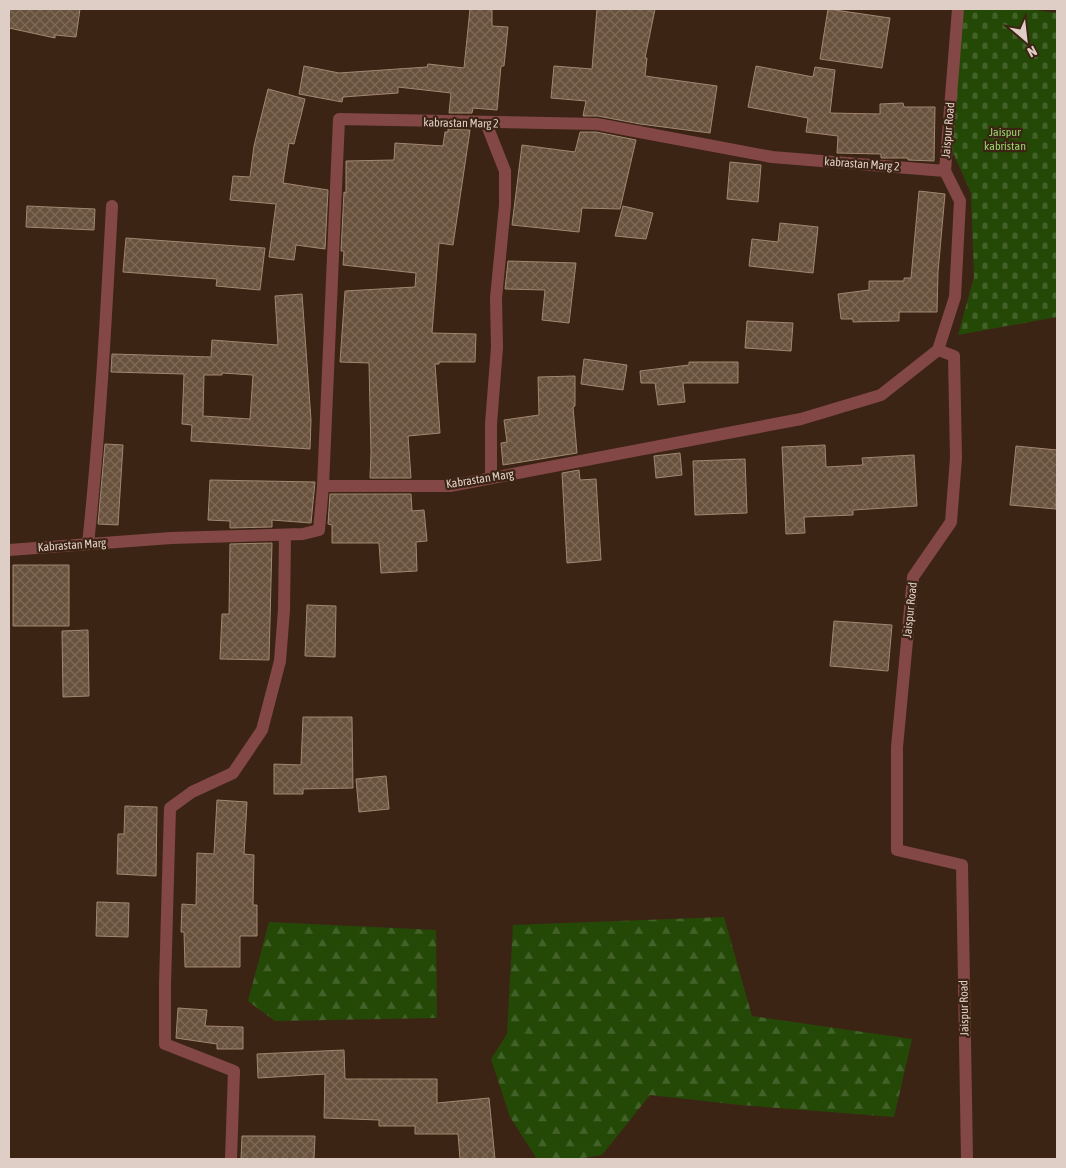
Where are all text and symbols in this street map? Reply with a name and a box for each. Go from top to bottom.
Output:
north arrow [1001,15,1051,65]
text: N [1025,42,1040,60]
street label: Jaispur Road [939,101,957,159]
street label: kabrastan Marg 2 [423,115,499,131]
park label: Jaispur kabristan [984,125,1026,153]
street label: kabrastan Marg 2 [824,154,900,174]
street label: Kabrastan Marg [445,467,516,491]
street label: Kabrastan Marg [37,536,107,554]
street label: Jaispur Road [900,581,920,639]
street label: Jaispur Road [957,980,971,1036]

